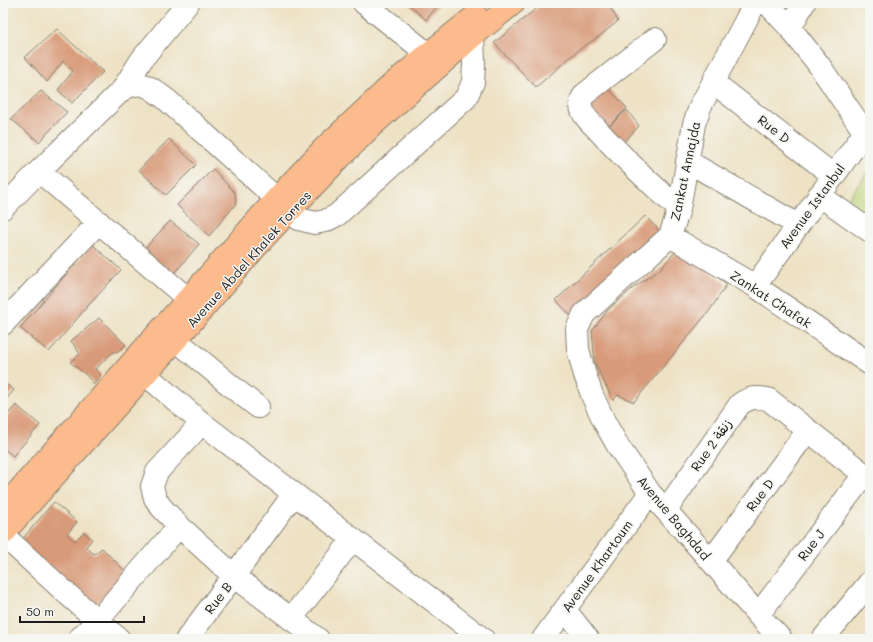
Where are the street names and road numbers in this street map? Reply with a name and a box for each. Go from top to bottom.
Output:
street label: Rue D [755,111,794,147]
street label: Zankat Annajda [666,120,703,222]
street label: Avenue Istanbul [775,160,848,251]
street label: Avenue Abdel Khalek Torres [183,187,315,331]
street label: Zankat Chafak [727,266,815,331]
street label: Rue 2 زنقة [686,415,736,475]
street label: Avenue Baghdad [634,472,715,563]
street label: Rue D [742,475,777,514]
street label: Avenue Khartoum [557,516,636,615]
street label: Rue J [793,526,828,564]
street label: Rue B [200,578,235,617]

